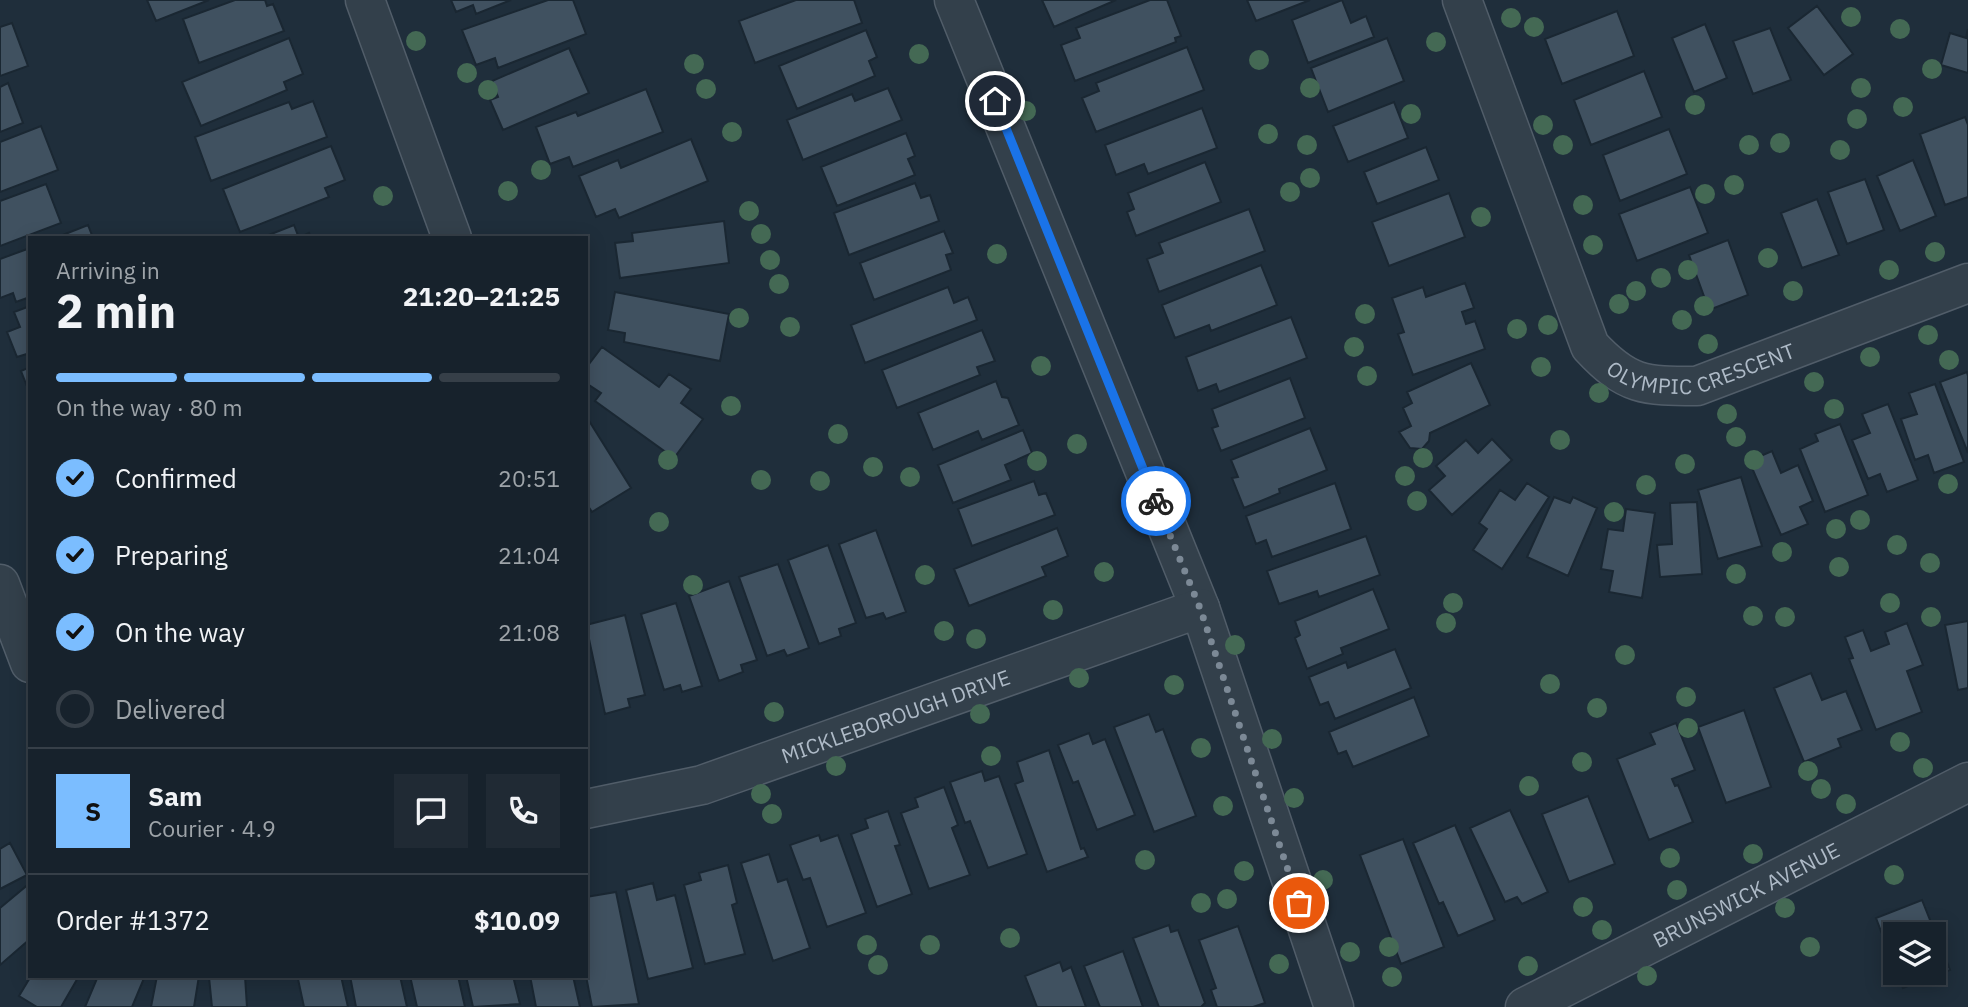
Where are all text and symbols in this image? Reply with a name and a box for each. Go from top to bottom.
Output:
pin [965,71,1025,131]
icon: home [976,82,1014,120]
text: Arriving in [56,255,160,285]
text: 21:20–21:25 [403,279,560,313]
text: 2 min [56,281,176,341]
street label: OLYMPIC CRESCENT [1601,336,1799,400]
text: On the way · 80 m [56,392,243,422]
icon: check [56,459,94,497]
text: Confirmed [115,461,237,495]
text: 20:51 [498,463,560,493]
courier [1121,466,1191,536]
icon: bike [1137,482,1175,520]
icon: check [56,536,94,574]
text: Preparing [115,538,228,572]
text: 21:04 [498,540,560,570]
icon: check [56,613,94,651]
text: On the way [115,615,245,649]
text: 21:08 [498,617,560,647]
street label: MICKLEBOROUGH DRIVE [777,663,1014,770]
text: Delivered [115,692,226,726]
button: chat [394,774,468,848]
button: phone [486,774,560,848]
text: Sam [148,779,202,813]
text: S [85,794,101,828]
text: Courier · 4.9 [148,813,276,843]
street label: BRUNSWICK AVENUE [1648,836,1844,954]
pin [1269,873,1329,933]
icon: bag [1280,884,1318,922]
text: Order #1372 [56,903,210,937]
text: $10.09 [474,903,560,937]
map controls [1883,922,1946,985]
button: layers [1883,922,1946,985]

